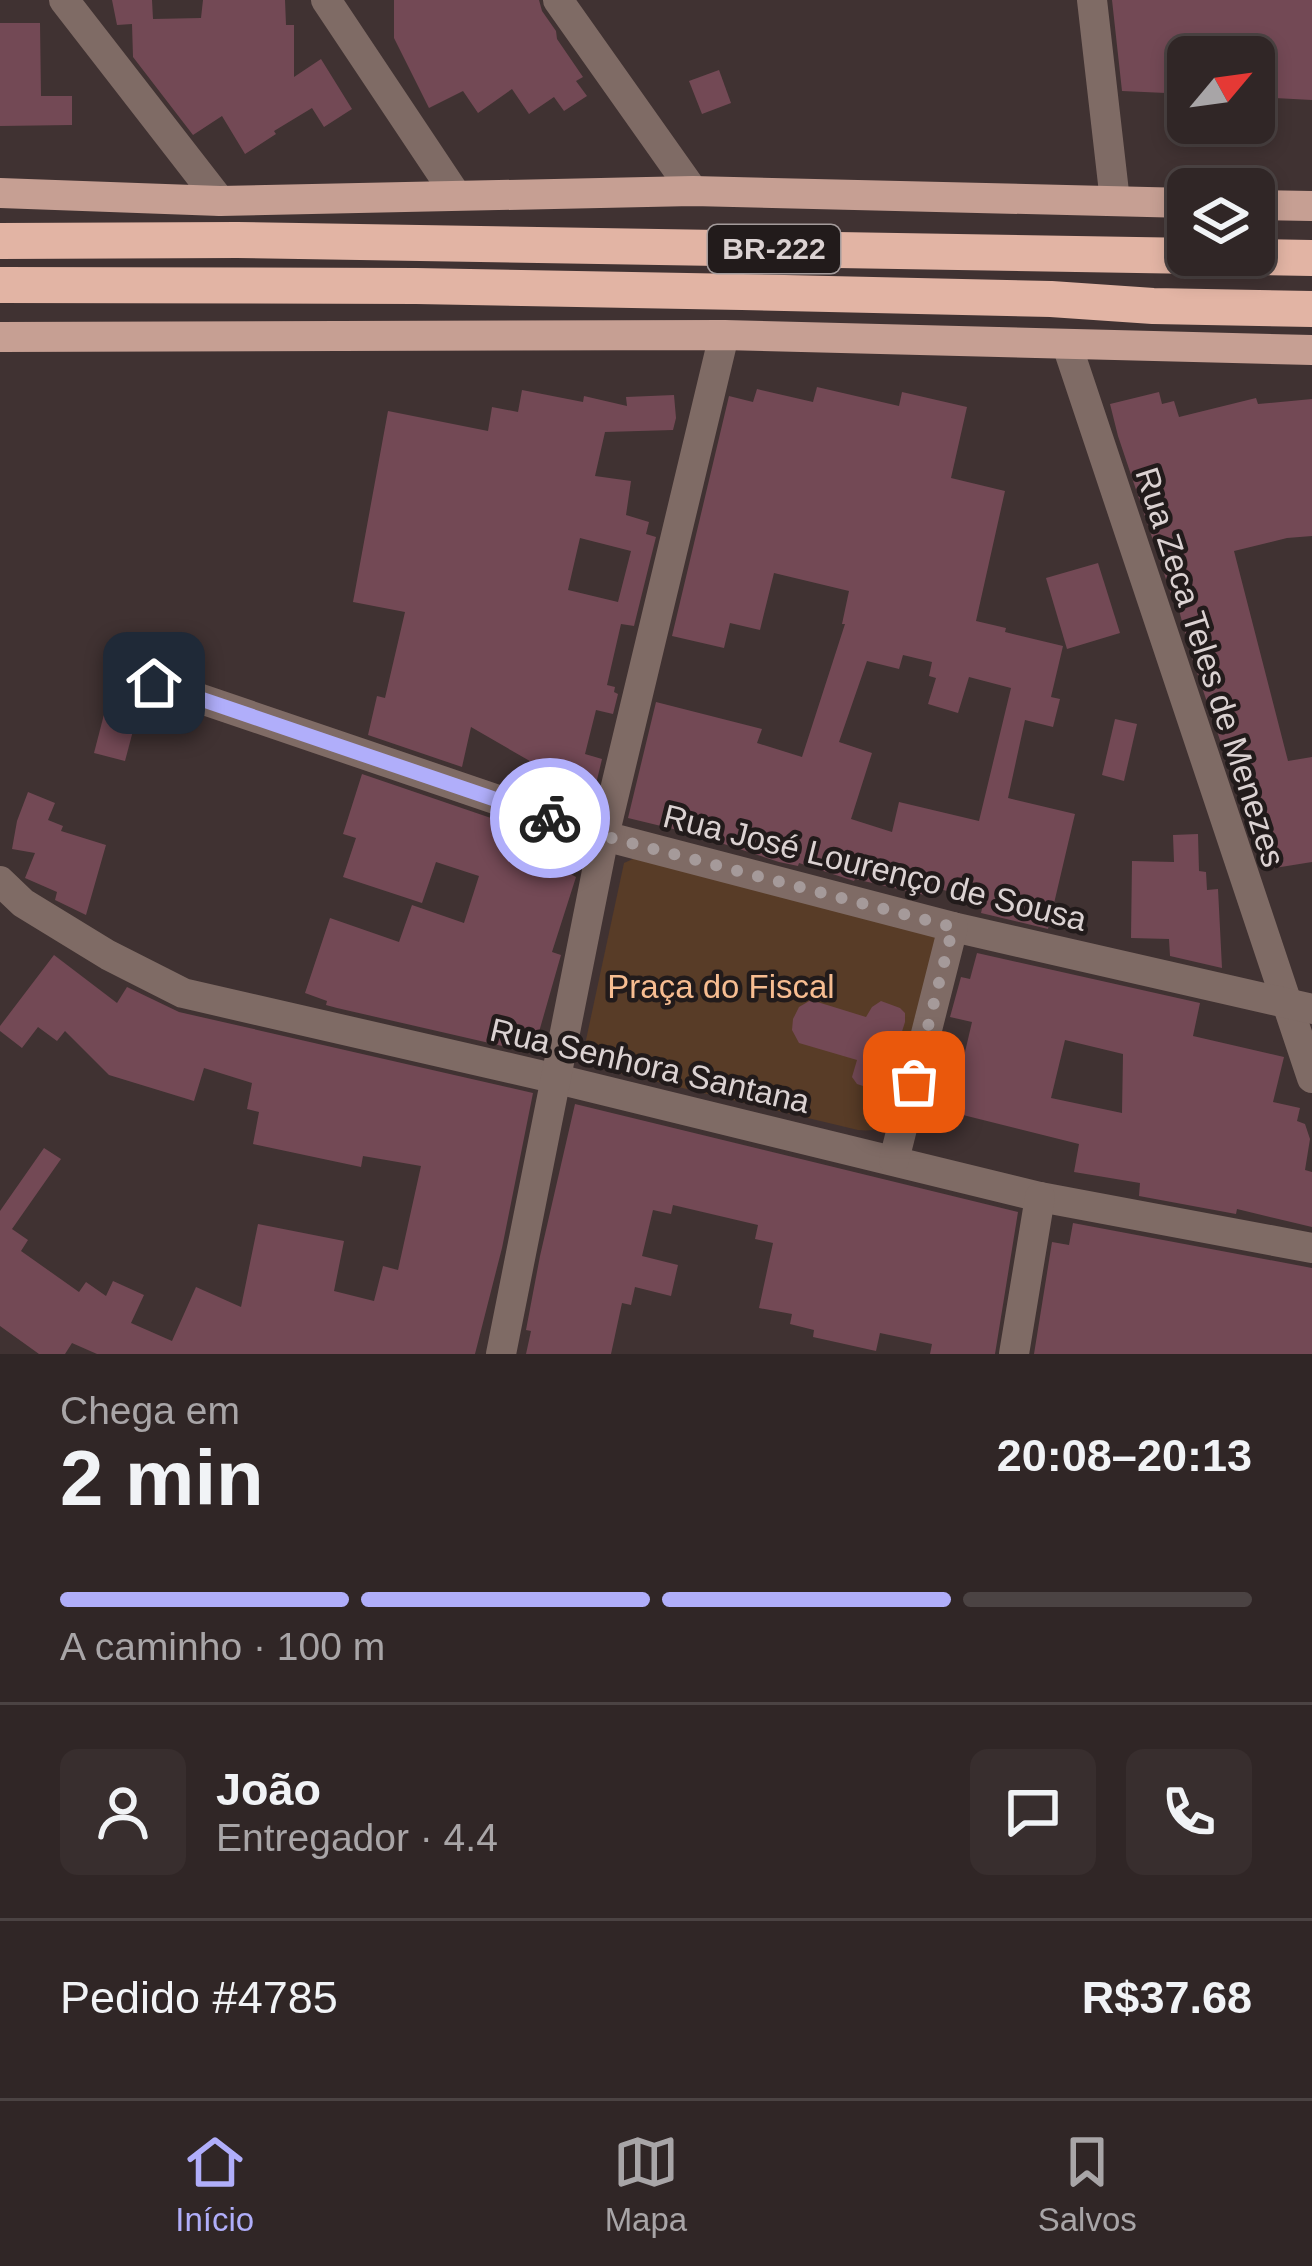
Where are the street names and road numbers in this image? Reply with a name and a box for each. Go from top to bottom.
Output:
road number: BR-222 [708,225,840,273]
street label: Rua Zeca Teles de Menezes [1128,463,1293,871]
street label: Rua José Lourenço de Sousa [659,797,1091,938]
street label: Rua Senhora Santana [487,1011,814,1120]

